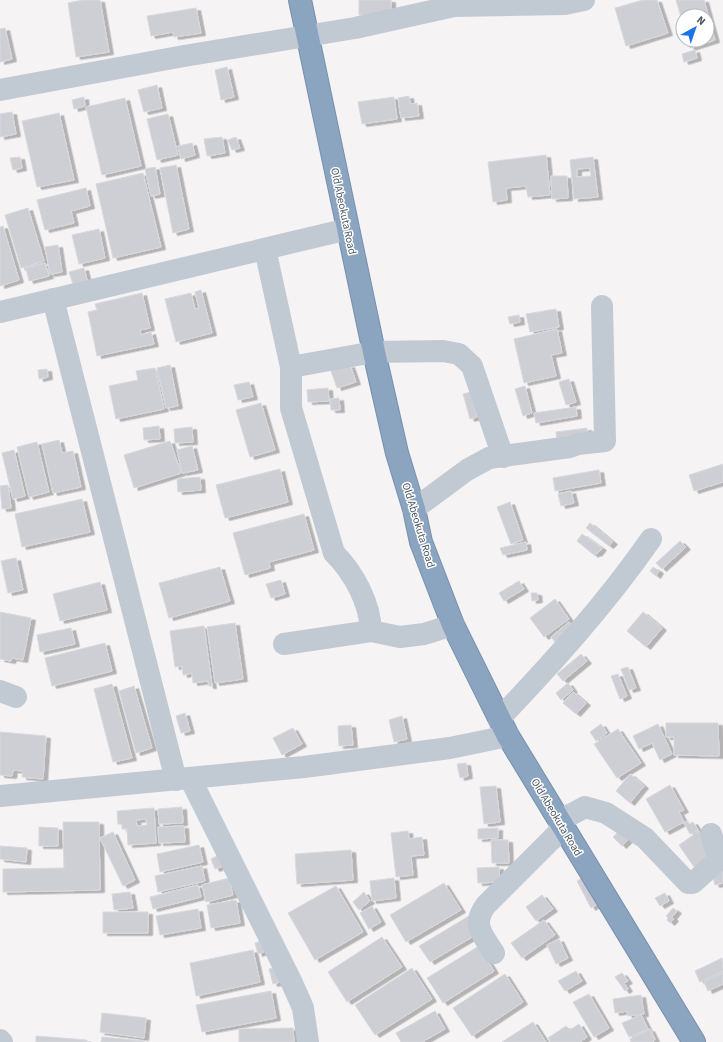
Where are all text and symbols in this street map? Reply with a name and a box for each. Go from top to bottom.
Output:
north arrow [675,8,715,48]
text: N [693,13,709,29]
street label: Old Abeokuta Road [327,166,360,256]
street label: Old Abeokuta Road [398,481,439,569]
street label: Old Abeokuta Road [527,776,586,859]

